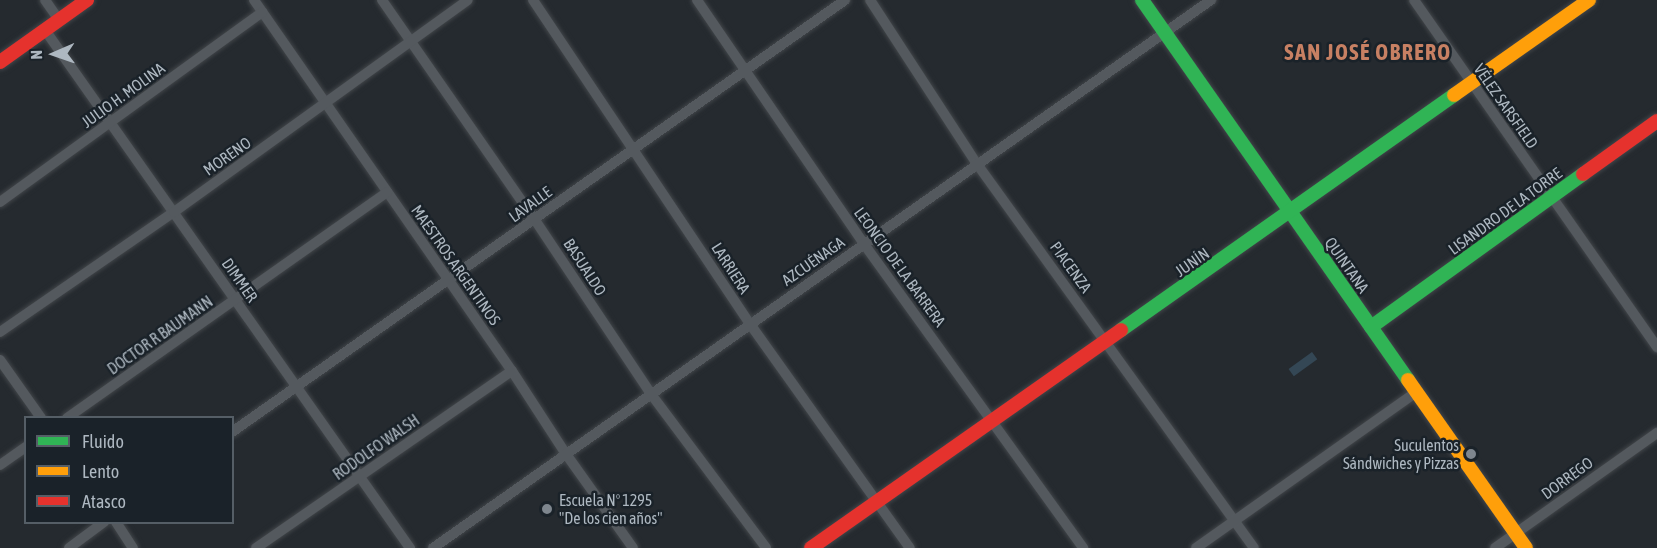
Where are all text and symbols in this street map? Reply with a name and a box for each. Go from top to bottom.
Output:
north arrow [24,24,84,84]
district label: SAN JOSÉ OBRERO [1284,40,1452,66]
text: N [27,50,45,60]
street label: JULIO H. MOLINA [78,58,168,132]
street label: VÉLEZ SARSFIELD [1470,60,1542,152]
street label: MORENO [200,133,254,179]
street label: LISANDRO DE LA TORRE [1444,163,1566,259]
street label: LAVALLE [505,182,555,226]
street label: MAESTROS ARGENTINOS [407,201,505,329]
street label: LEONCIO DE LA BARRERA [850,204,950,330]
street label: AZCUÉNAGA [778,232,848,290]
street label: QUINTANA [1321,233,1373,297]
street label: BASUALDO [560,235,610,299]
street label: PIACENZA [1046,238,1096,296]
street label: LARRIERA [707,239,755,297]
street label: JUNÍN [1171,243,1213,281]
street label: DIMMER [218,254,262,306]
street label: DOCTOR R BAUMANN [104,292,216,378]
street label: RODOLFO WALSH [329,410,423,484]
legend [24,416,234,524]
text: Fluido [82,431,124,452]
place label: Suculentos Sándwiches y Pizzas [1343,435,1459,473]
marker: Suculentos Sándwiches y Pizzas [1464,447,1478,461]
street label: DORREGO [1538,453,1596,503]
text: Lento [82,461,119,482]
place label: Escuela Nº 1295 "De los cien años" [559,490,662,528]
text: Atasco [82,491,126,512]
marker: Escuela Nº 1295 "De los cien años" [540,502,554,516]

